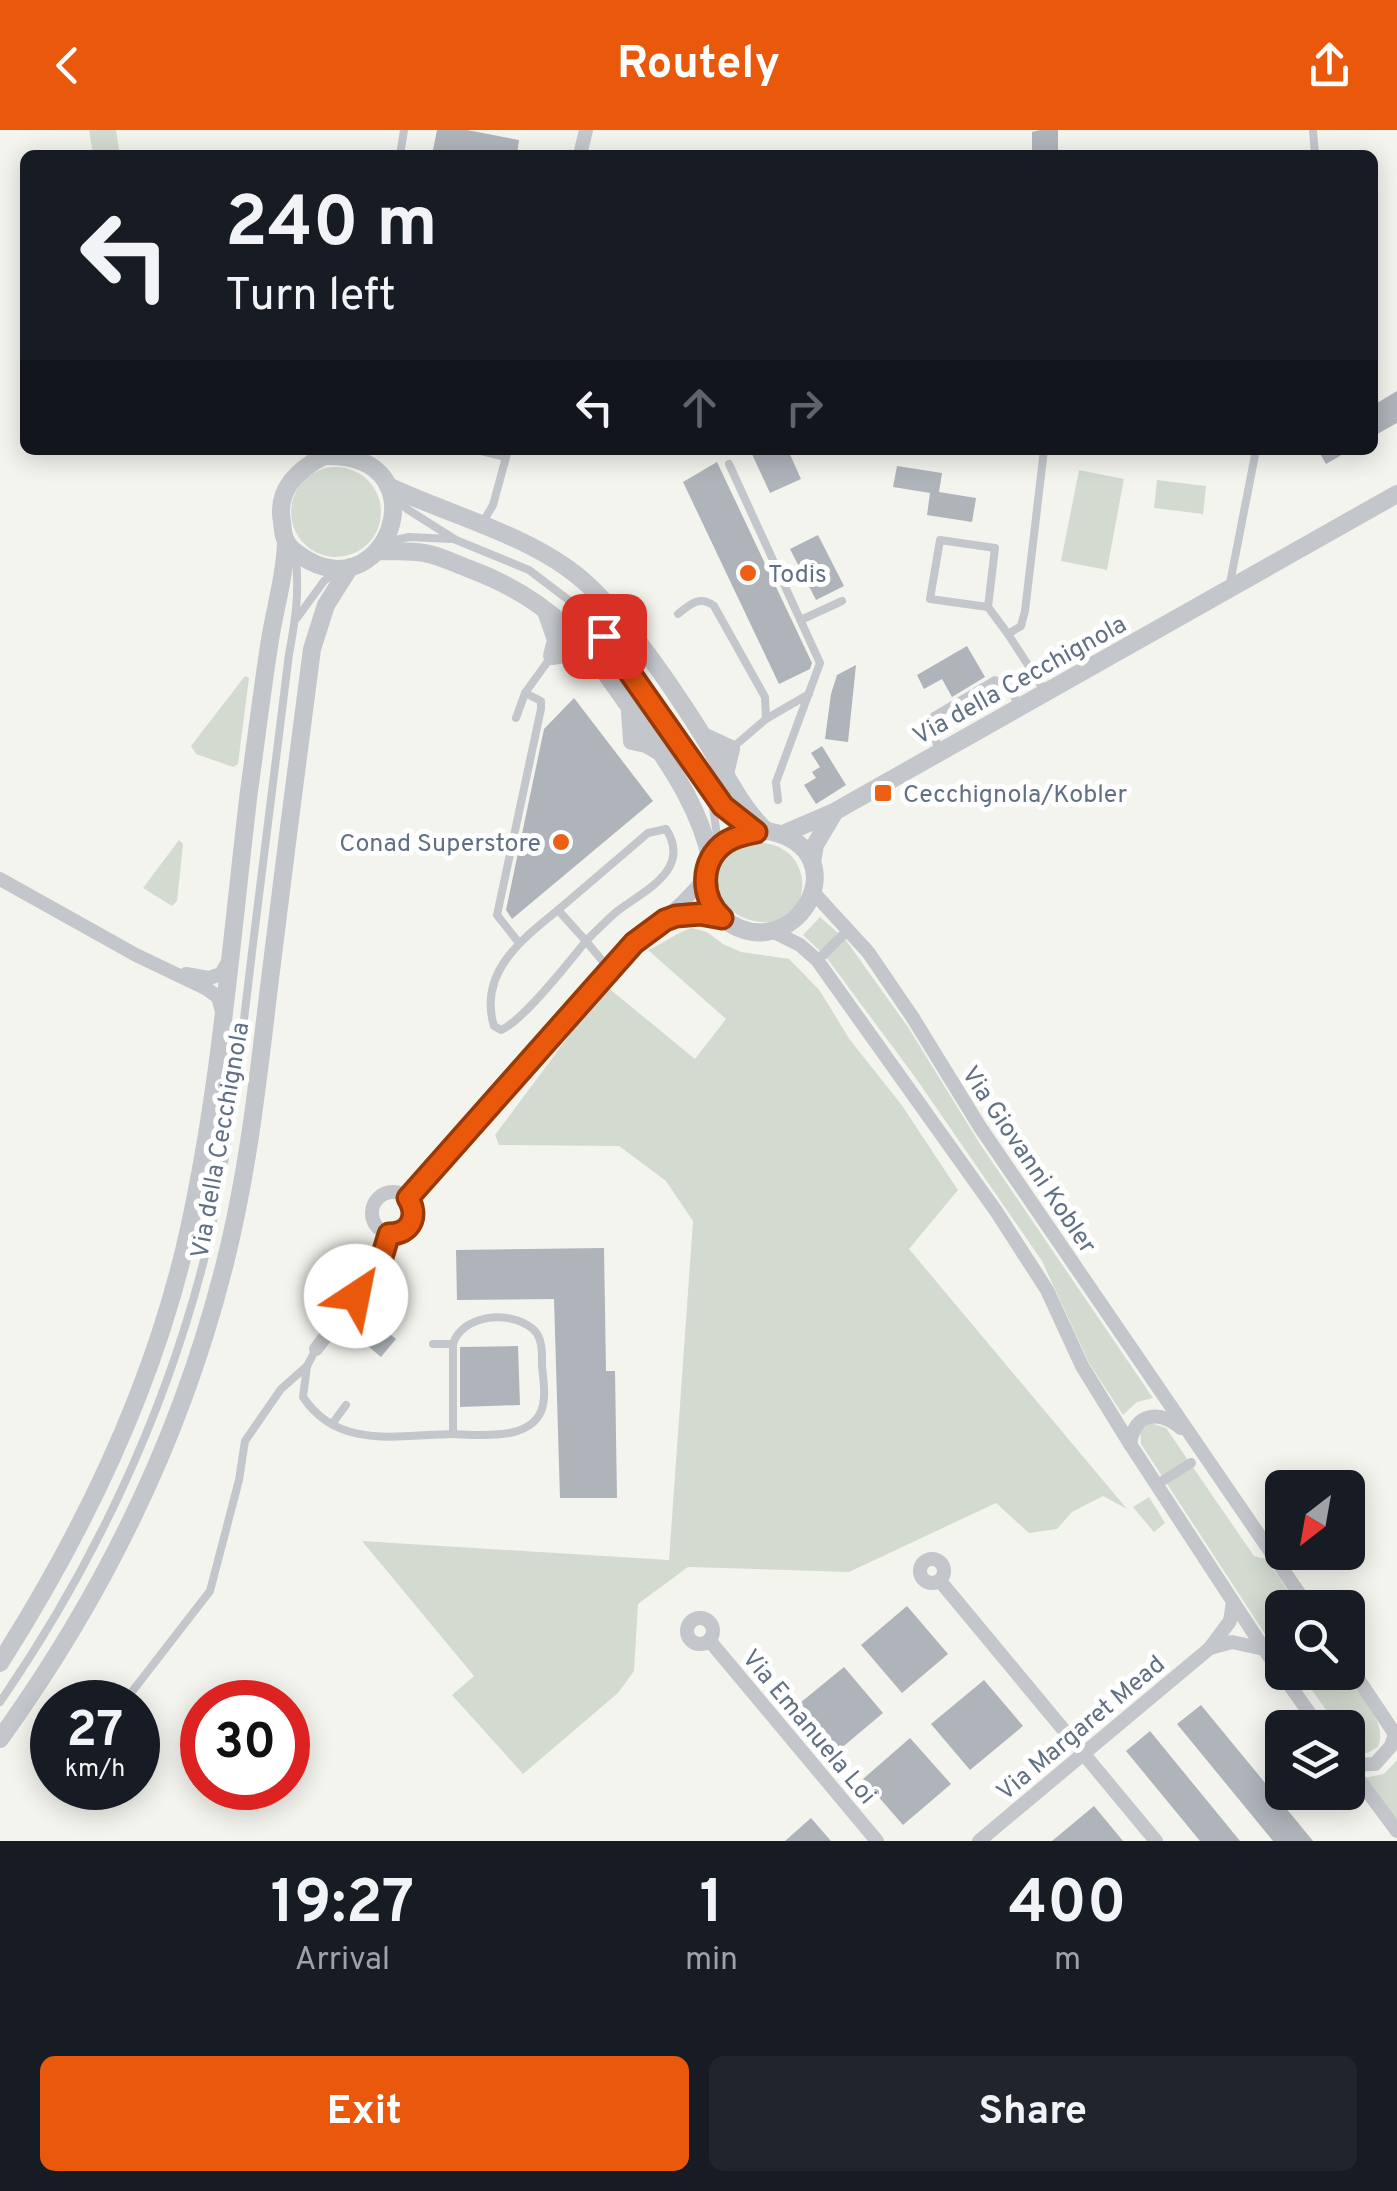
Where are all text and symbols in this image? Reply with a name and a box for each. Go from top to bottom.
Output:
text: Routely [617,37,780,94]
icon: back [40,38,95,93]
icon: share [1302,38,1357,93]
text: 240 m [225,182,438,271]
icon: left [60,190,190,320]
text: Turn left [225,269,396,326]
icon: left [567,380,622,435]
icon: ahead [672,380,727,435]
icon: right [777,380,832,435]
place label: Todis [768,560,827,592]
marker: Todis [737,562,759,584]
pin [562,594,647,679]
icon: arrive [577,609,632,664]
street label: Via della Cecchignola [908,610,1133,754]
place label: Cecchignola/Kobler [903,780,1127,812]
marker: Cecchignola/Kobler [872,782,894,804]
place label: Conad Superstore [339,829,541,861]
marker: Conad Superstore [550,831,572,853]
street label: Via della Cecchignola [185,1020,259,1261]
street label: Via Giovanni Kobler [953,1061,1102,1261]
position arrow [304,1244,408,1348]
north arrow [1265,1470,1365,1570]
map controls [1265,1470,1365,1810]
button: search [1265,1590,1365,1690]
street label: Via Emanuela Loi [734,1644,882,1812]
street label: Via Margaret Mead [991,1650,1173,1809]
speed limit sign: 30 [180,1680,310,1810]
text: 27 [67,1701,123,1764]
button: layers [1265,1710,1365,1810]
text: km/h [65,1754,125,1786]
text: 19:27 [271,1868,414,1944]
text: 1 [700,1868,724,1944]
text: 400 [1009,1868,1126,1944]
text: Arrival [295,1941,390,1981]
text: min [685,1941,738,1981]
text: m [1054,1941,1081,1981]
button: Exit [40,2056,689,2171]
button: Share [709,2056,1357,2171]

